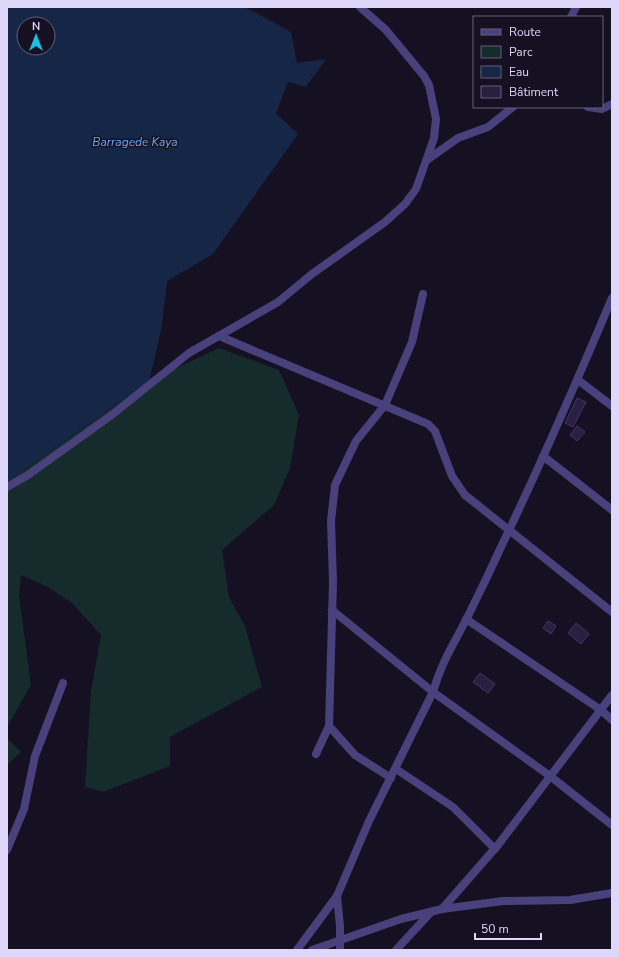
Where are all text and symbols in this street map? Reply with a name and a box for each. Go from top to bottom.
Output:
north arrow [16,16,56,56]
legend [473,16,603,108]
text: N [32,19,40,34]
text: Route [509,24,541,40]
text: Parc [509,44,533,60]
text: Eau [509,64,529,80]
text: Bâtiment [509,84,559,100]
water label: Barragede Kaya [92,134,178,150]
scale bar [475,915,541,941]
text: 50 m [481,921,509,937]

